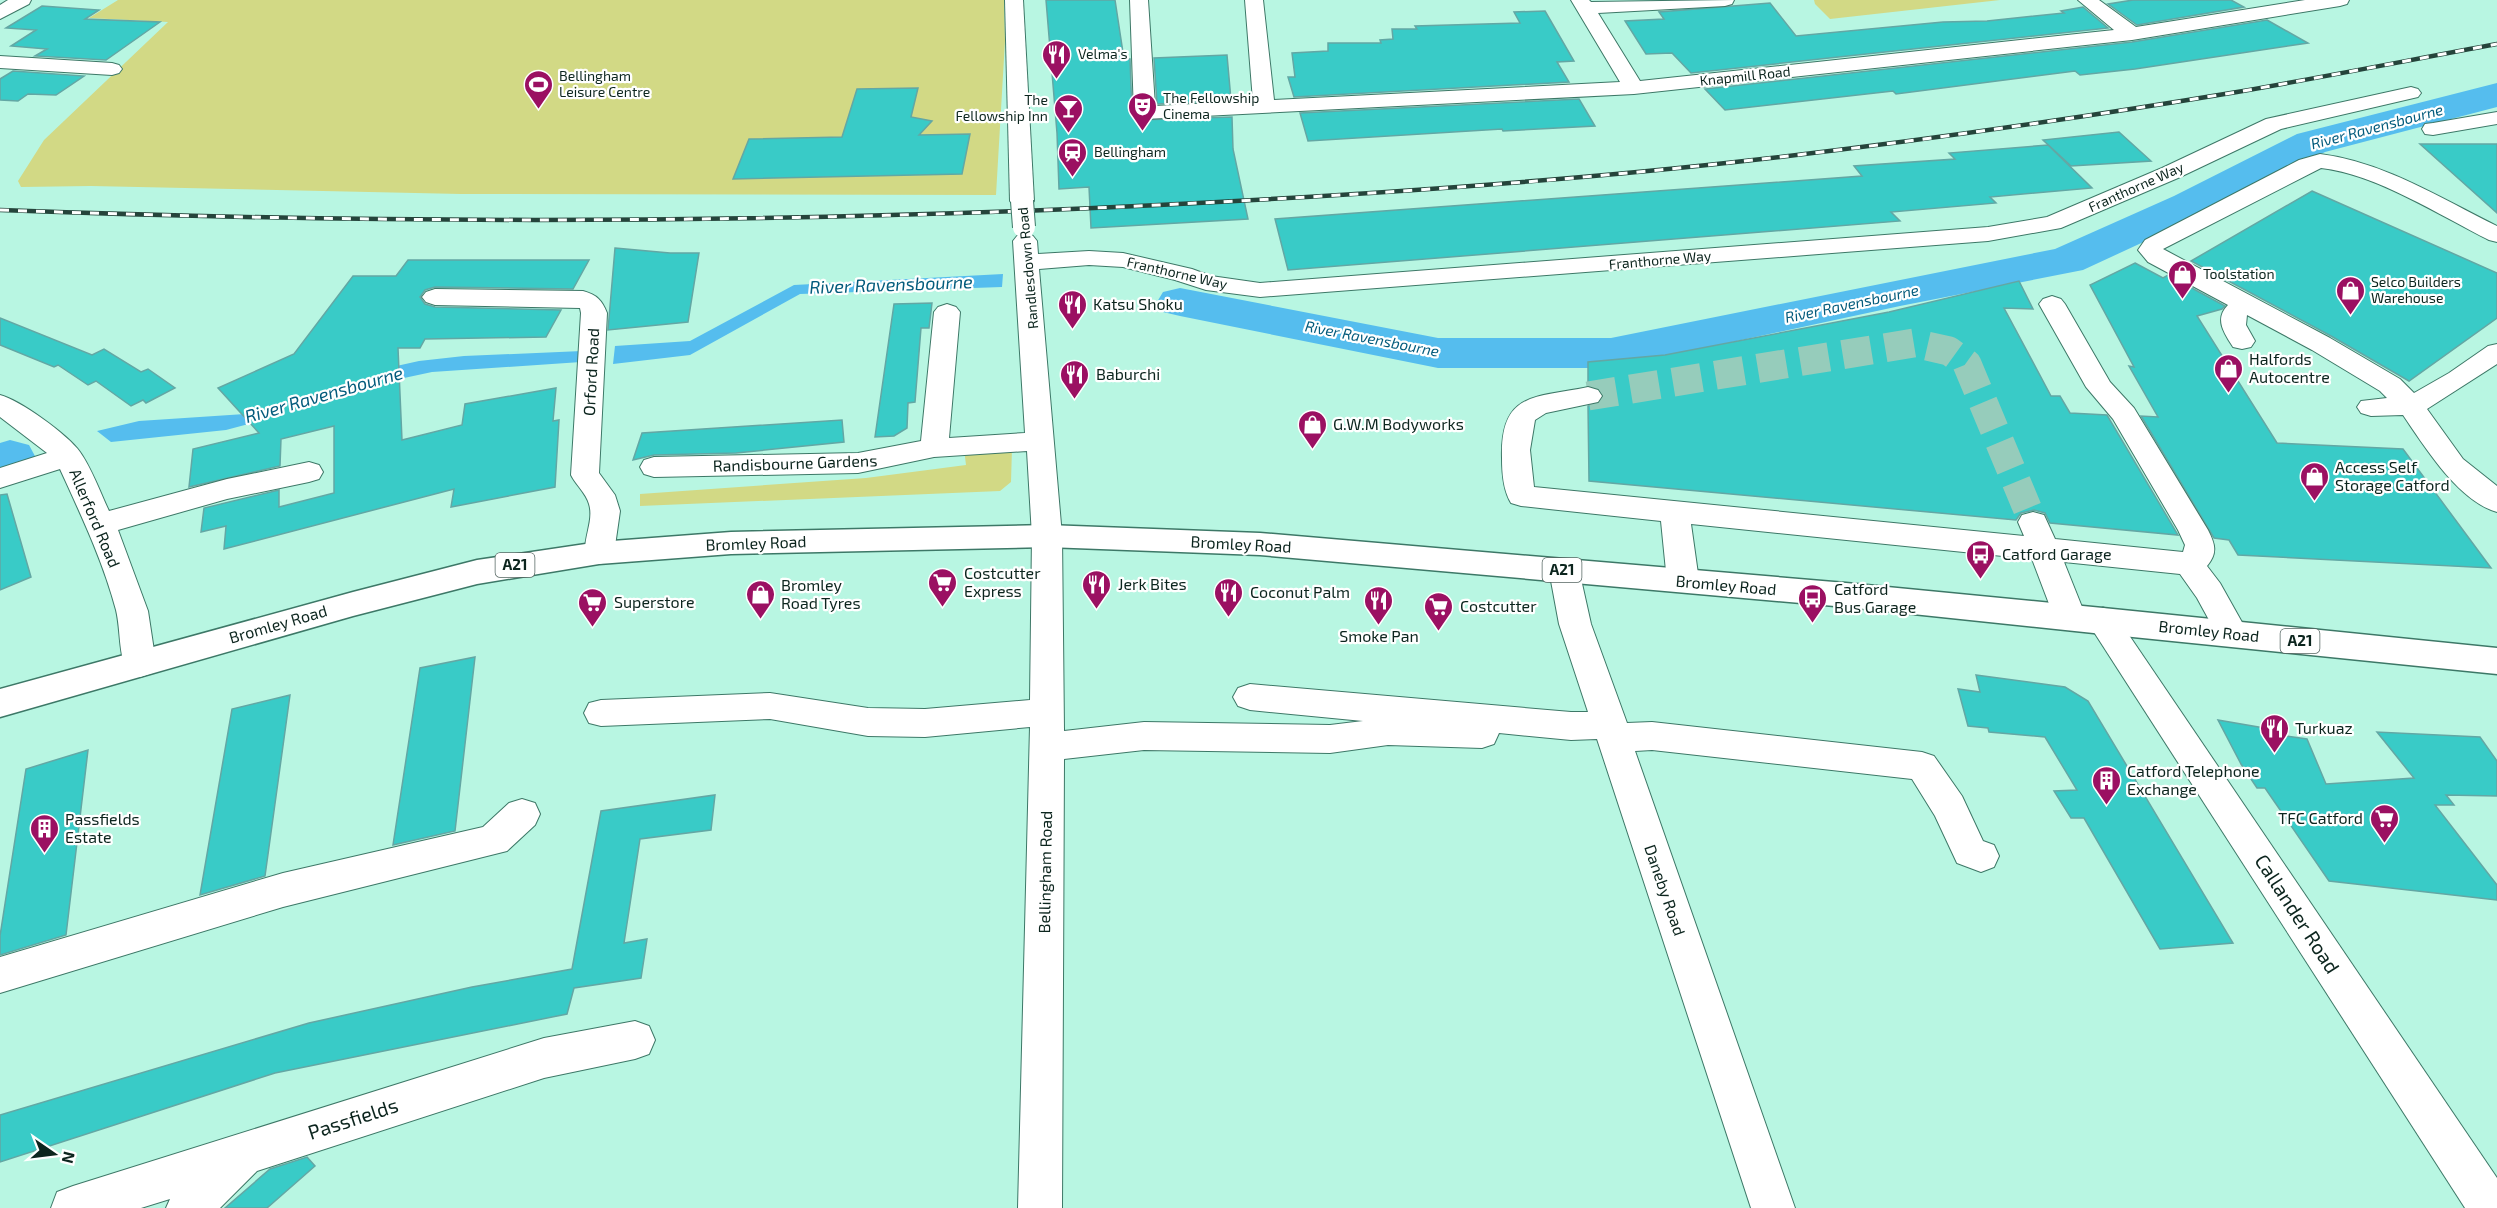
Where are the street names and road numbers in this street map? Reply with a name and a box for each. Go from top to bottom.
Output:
street label: Knapmill Road [1699,62,1791,89]
street label: Franthorne Way [2085,158,2187,215]
street label: Randlesdown Road [1014,206,1041,330]
street label: Franthorne Way [1608,247,1712,272]
street label: Franthorne Way [1125,253,1230,292]
street label: Orford Road [579,328,602,416]
street label: Randisbourne Gardens [712,450,878,475]
street label: Allerford Road [66,466,125,570]
street label: Bromley Road [705,531,807,554]
street label: Bromley Road [1190,531,1292,556]
road number: A21 [496,553,534,577]
road number: A21 [1542,558,1582,582]
street label: Bromley Road [1675,571,1777,598]
street label: Bromley Road [227,600,329,647]
street label: Bromley Road [2158,616,2260,645]
road number: A21 [2280,629,2320,653]
street label: Bellingham Road [1034,810,1055,934]
street label: Daneby Road [1641,842,1690,938]
street label: Callander Road [2250,849,2345,978]
street label: Passfields [305,1092,401,1144]

